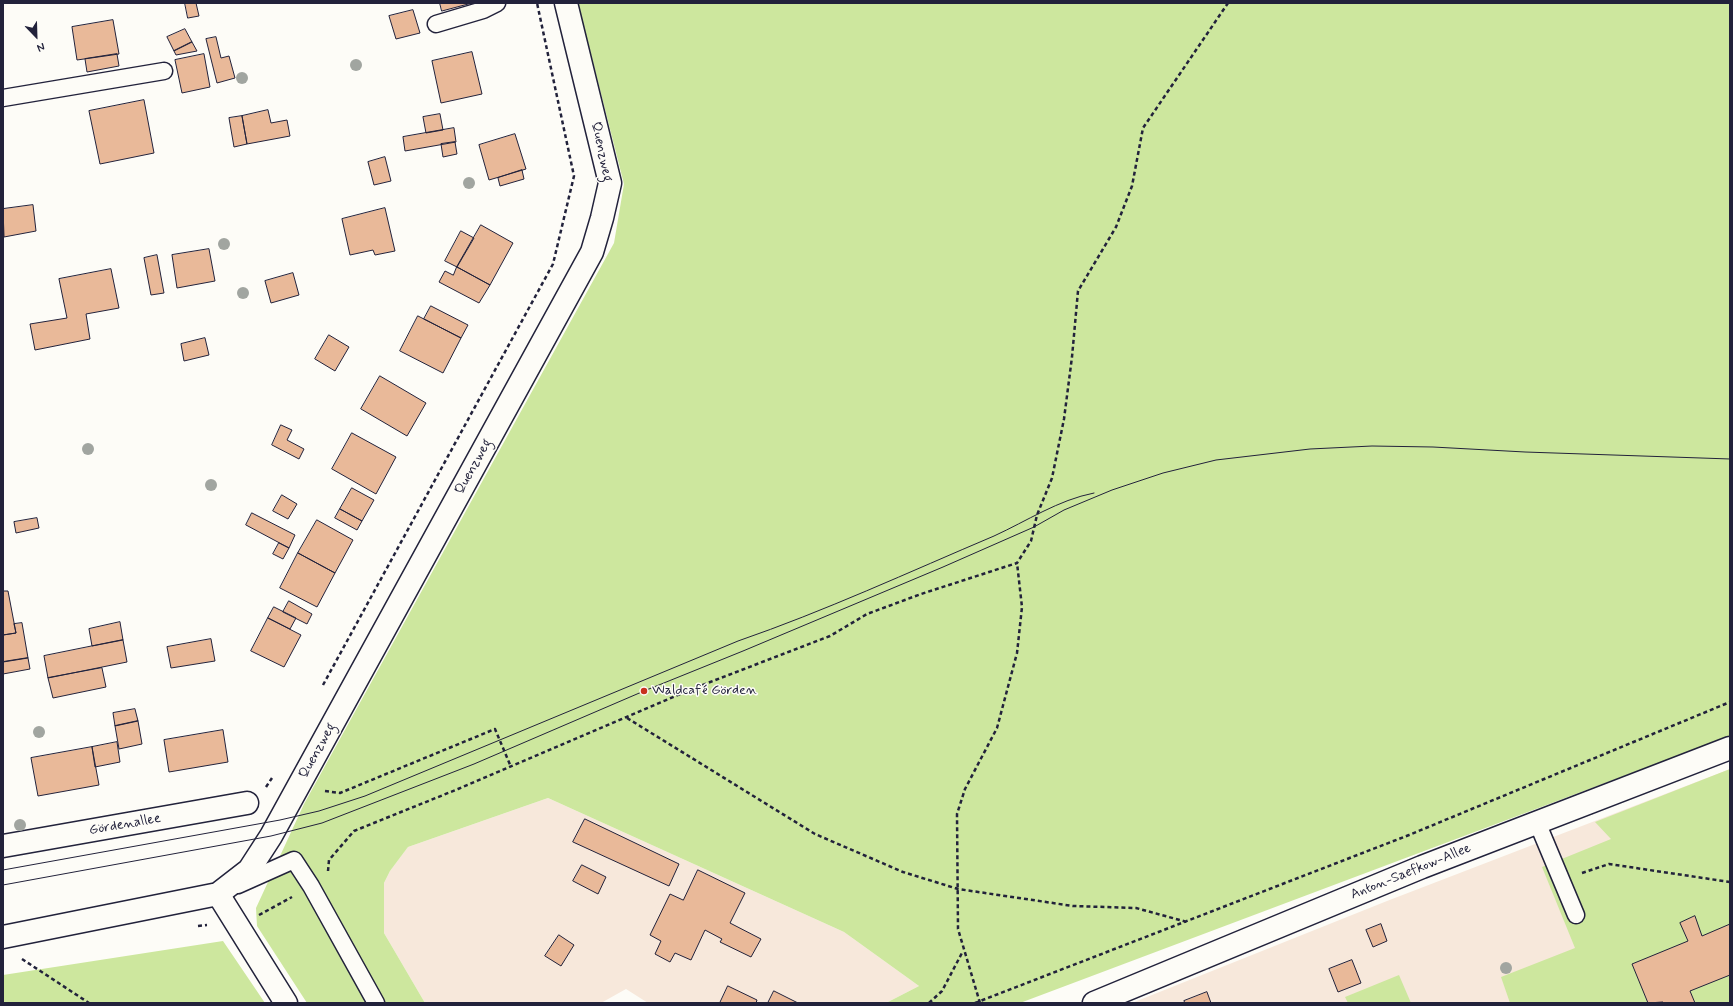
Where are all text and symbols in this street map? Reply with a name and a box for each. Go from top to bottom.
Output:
north arrow [16,16,56,56]
text: N [35,39,47,55]
street label: Quenzweg [586,121,616,183]
street label: Quenzweg [452,436,496,498]
place label: Waldcafé Görden [652,683,757,699]
marker: Waldcafé Görden [639,686,649,696]
street label: Quenzweg [296,720,340,782]
street label: Gördenallee [88,810,162,840]
street label: Anton-Saefkow-Allee [1348,840,1474,904]

